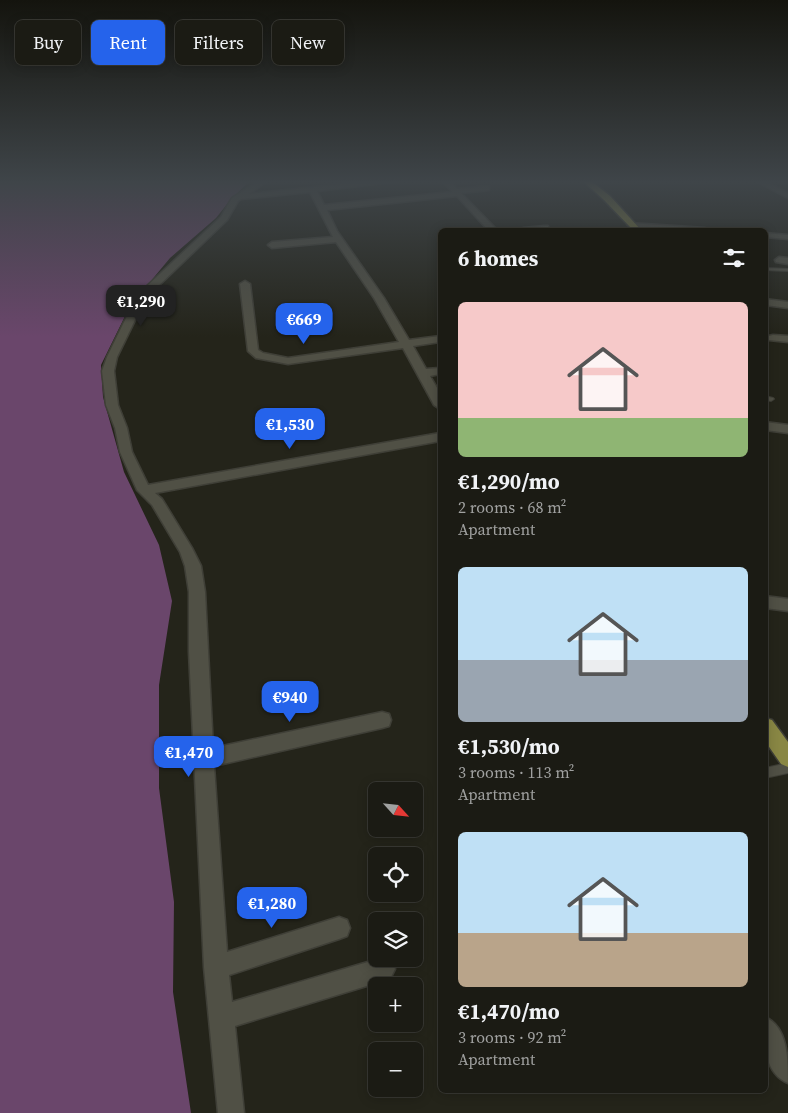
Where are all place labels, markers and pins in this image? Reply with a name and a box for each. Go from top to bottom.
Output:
pin: €1,290 [100,284,182,327]
pin: €669 [274,302,334,345]
pin: €1,530 [249,408,331,450]
pin: €940 [260,680,320,723]
pin: €1,470 [148,736,230,778]
pin: €1,280 [231,886,313,929]

